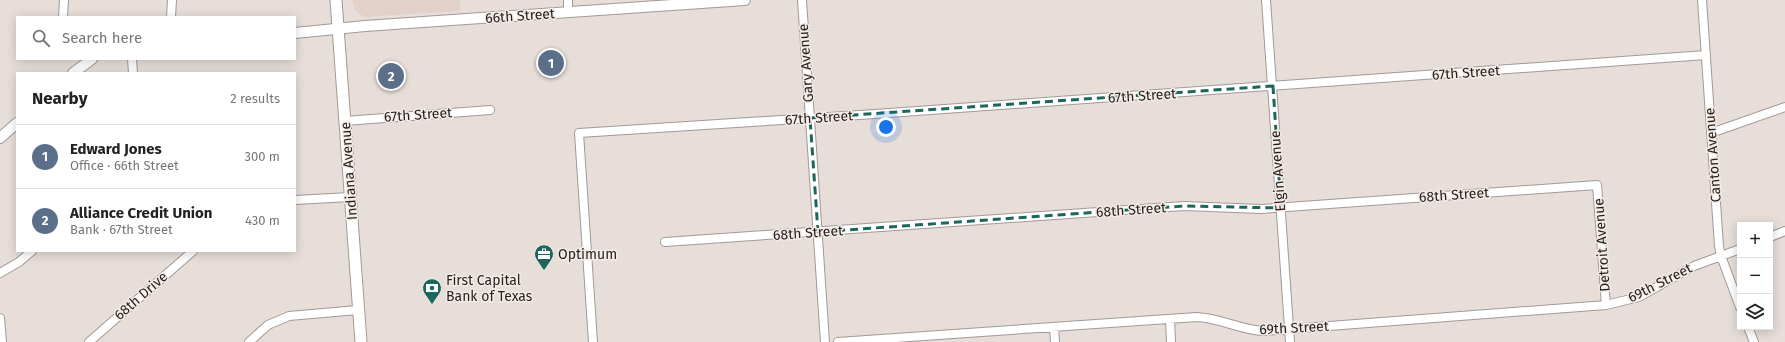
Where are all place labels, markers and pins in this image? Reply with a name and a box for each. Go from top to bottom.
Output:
pin: 1 [538,48,564,78]
pin: 2 [378,61,404,91]
office icon: Optimum [533,243,555,271]
place label: Optimum [558,246,617,263]
place label: First Capital Bank of Texas [446,272,533,305]
bank icon: First Capital Bank of Texas [421,277,443,305]

